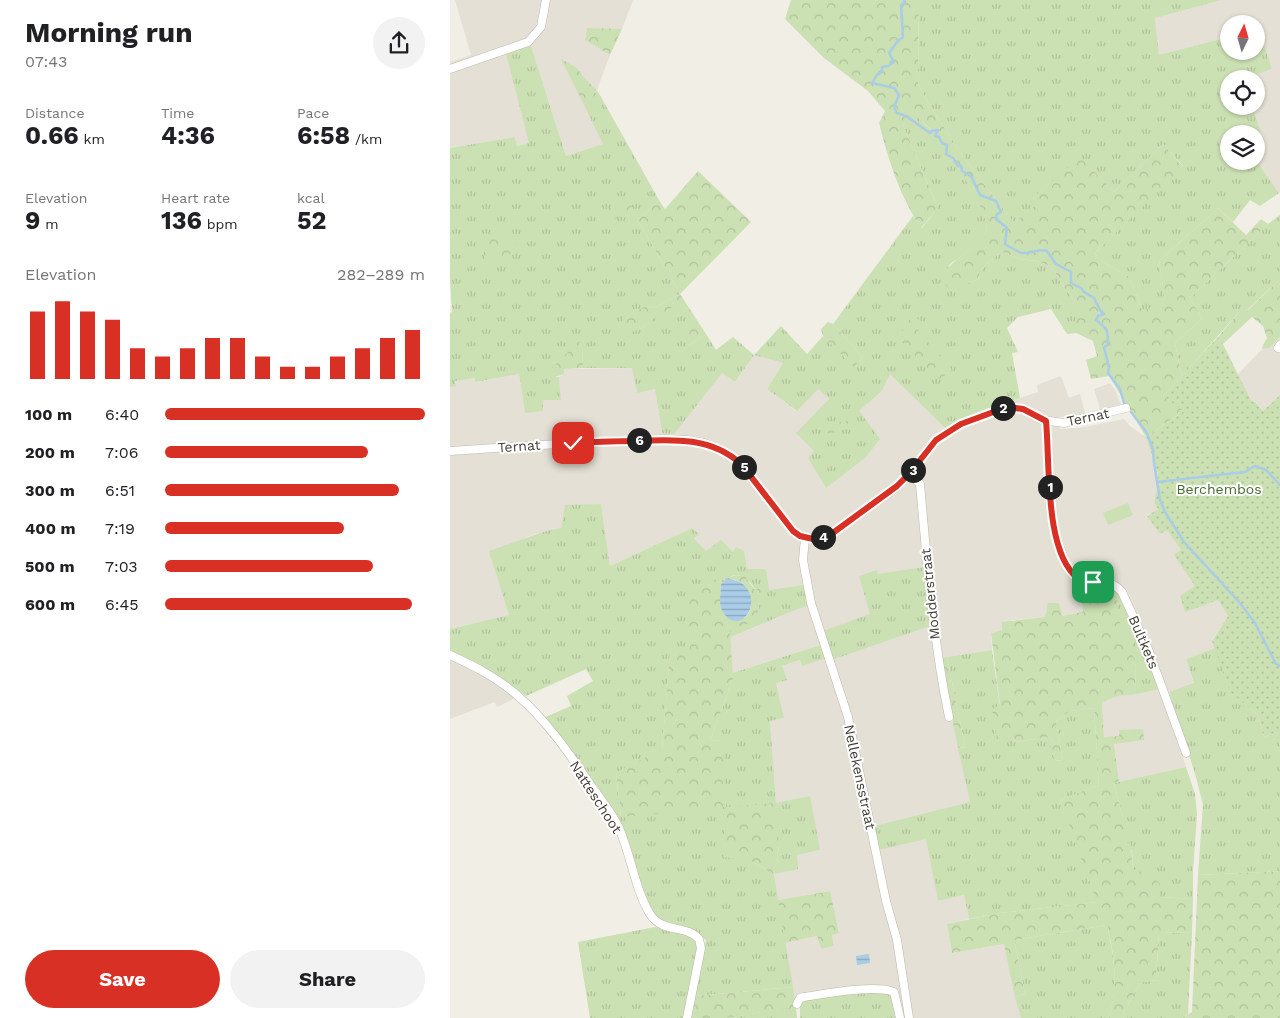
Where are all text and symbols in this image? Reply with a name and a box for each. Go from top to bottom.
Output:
north arrow [1220,15,1265,60]
map controls [1220,15,1265,170]
text: Morning run [25,16,193,49]
button: share [373,17,425,69]
text: 07:43 [25,52,67,71]
button: locate [1220,70,1265,115]
text: Distance [25,105,85,121]
text: Time [161,105,194,121]
text: Pace [297,105,329,121]
text: 0.66 [25,121,79,150]
text: 4:36 [161,121,215,150]
text: 6:58 [297,121,350,150]
button: layers [1220,125,1265,170]
text: km [79,131,105,147]
text: /km [350,131,382,147]
text: Elevation [25,190,88,206]
text: Heart rate [161,190,230,206]
text: kcal [297,190,325,206]
text: 9 [25,206,40,235]
text: 136 [161,206,202,235]
text: 52 [297,206,326,235]
text: m [40,216,59,232]
text: bpm [202,216,238,232]
text: Elevation [25,265,96,284]
text: 282–289 m [337,265,425,284]
pin: 2 [990,396,1016,420]
text: 2 [999,400,1008,416]
text: 100 m [25,405,72,424]
text: 6:40 [105,405,139,424]
street label: Ternat [1065,405,1111,429]
pin [552,422,594,464]
pin: 6 [626,428,652,452]
icon: check [559,429,587,457]
text: 6 [635,432,644,448]
street label: Ternat [497,437,541,455]
text: 200 m [25,443,75,462]
text: 7:06 [105,443,138,462]
pin: 5 [732,454,756,480]
pin: 3 [900,458,926,482]
text: 5 [740,459,749,475]
text: 3 [909,462,918,478]
pin: 1 [1038,474,1062,500]
text: 1 [1047,479,1054,495]
text: 300 m [25,481,75,500]
text: 6:51 [105,481,135,500]
park label: Berchembos [1176,481,1262,497]
text: 400 m [25,519,76,538]
text: 7:19 [105,519,135,538]
pin: 4 [810,524,836,550]
text: 4 [819,529,828,545]
street label: Modderstraat [917,548,943,640]
text: 500 m [25,557,75,576]
text: 7:03 [105,557,138,576]
pin [1072,561,1114,603]
icon: arrive [1079,568,1107,596]
text: 600 m [25,595,75,614]
text: 6:45 [105,595,139,614]
street label: Bultkets [1126,613,1162,671]
street label: Nellekensstraat [841,723,879,831]
street label: Natteschoot [567,758,625,836]
button: Save [25,950,220,1008]
button: Share [230,950,425,1008]

